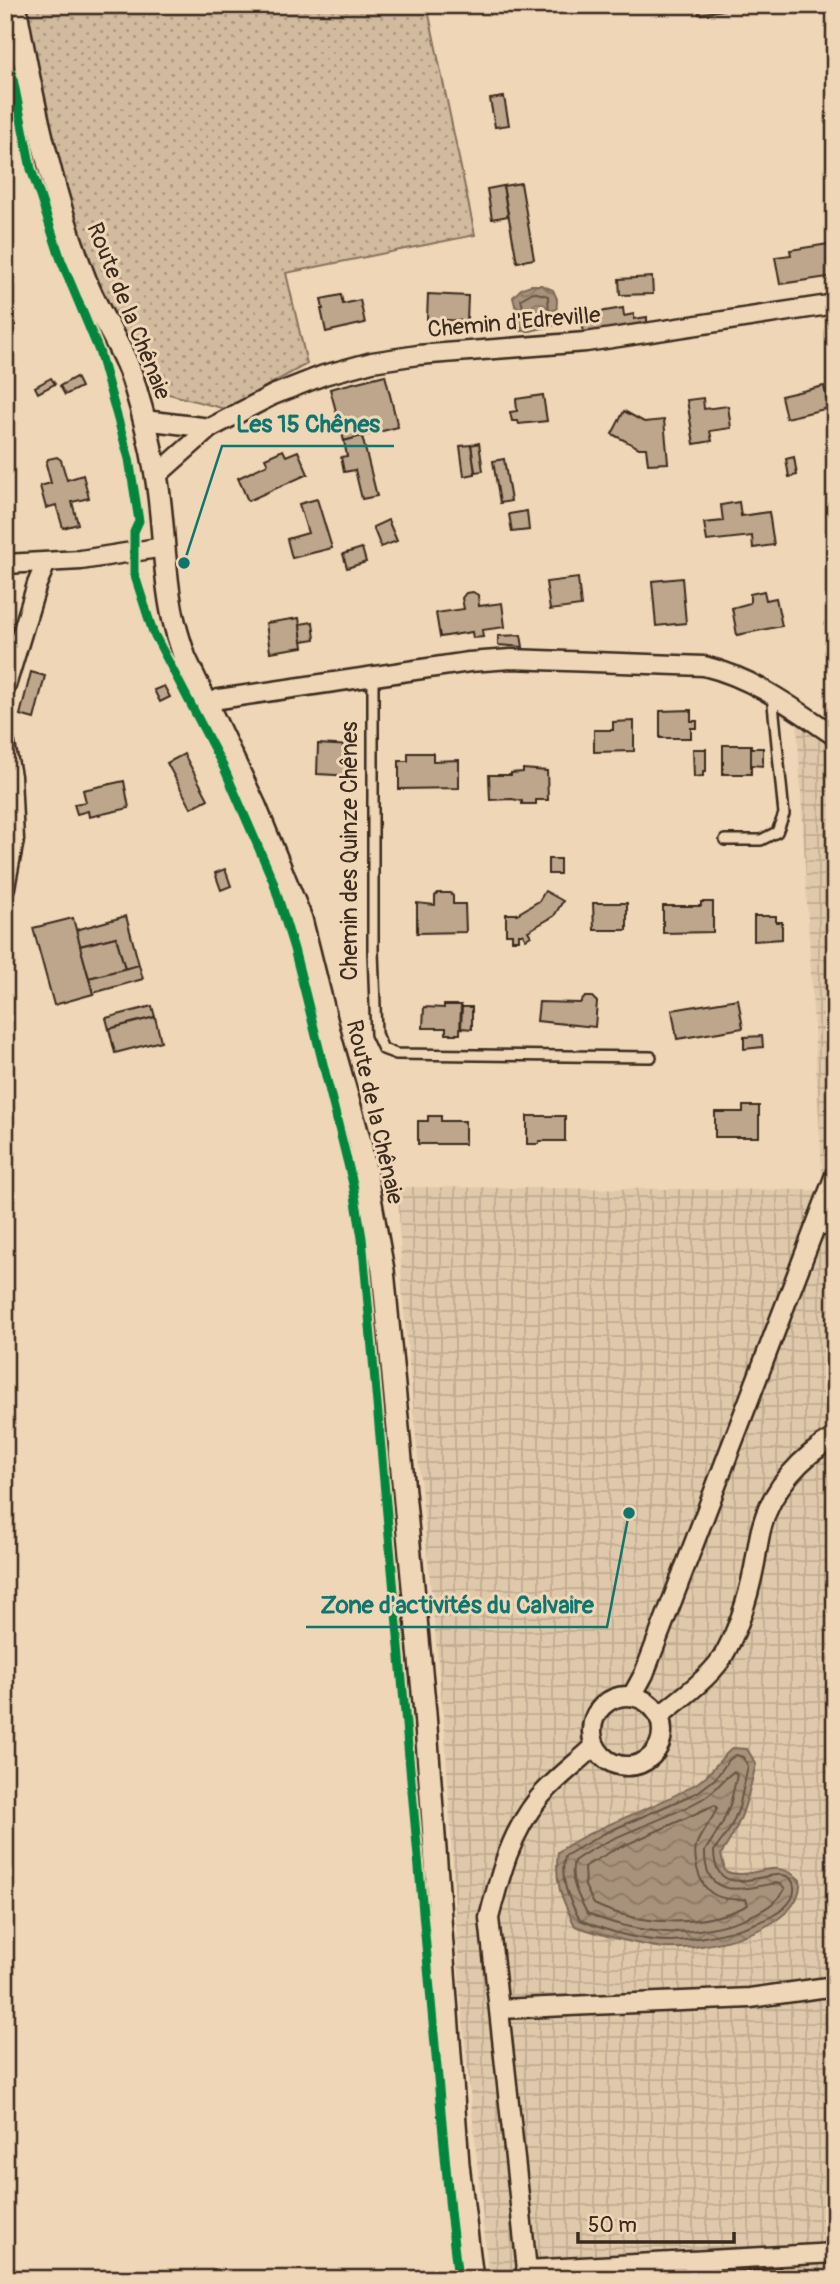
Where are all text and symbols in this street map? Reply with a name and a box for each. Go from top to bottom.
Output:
street label: Route de la Chênaie [80,218,178,404]
street label: Chemin d'Edreville [426,300,602,344]
callout: Les 15 Chênes [222,401,394,446]
text: Les 15 Chênes [236,410,380,439]
street label: Chemin des Quinze Chênes [335,721,364,981]
street label: Route de la Chênaie [340,1017,410,1208]
callout: Zone d'activités du Calvaire [306,1582,607,1627]
text: Zone d'activités du Calvaire [320,1591,595,1620]
scale bar [578,2200,733,2244]
text: 50 m [588,2212,637,2239]

